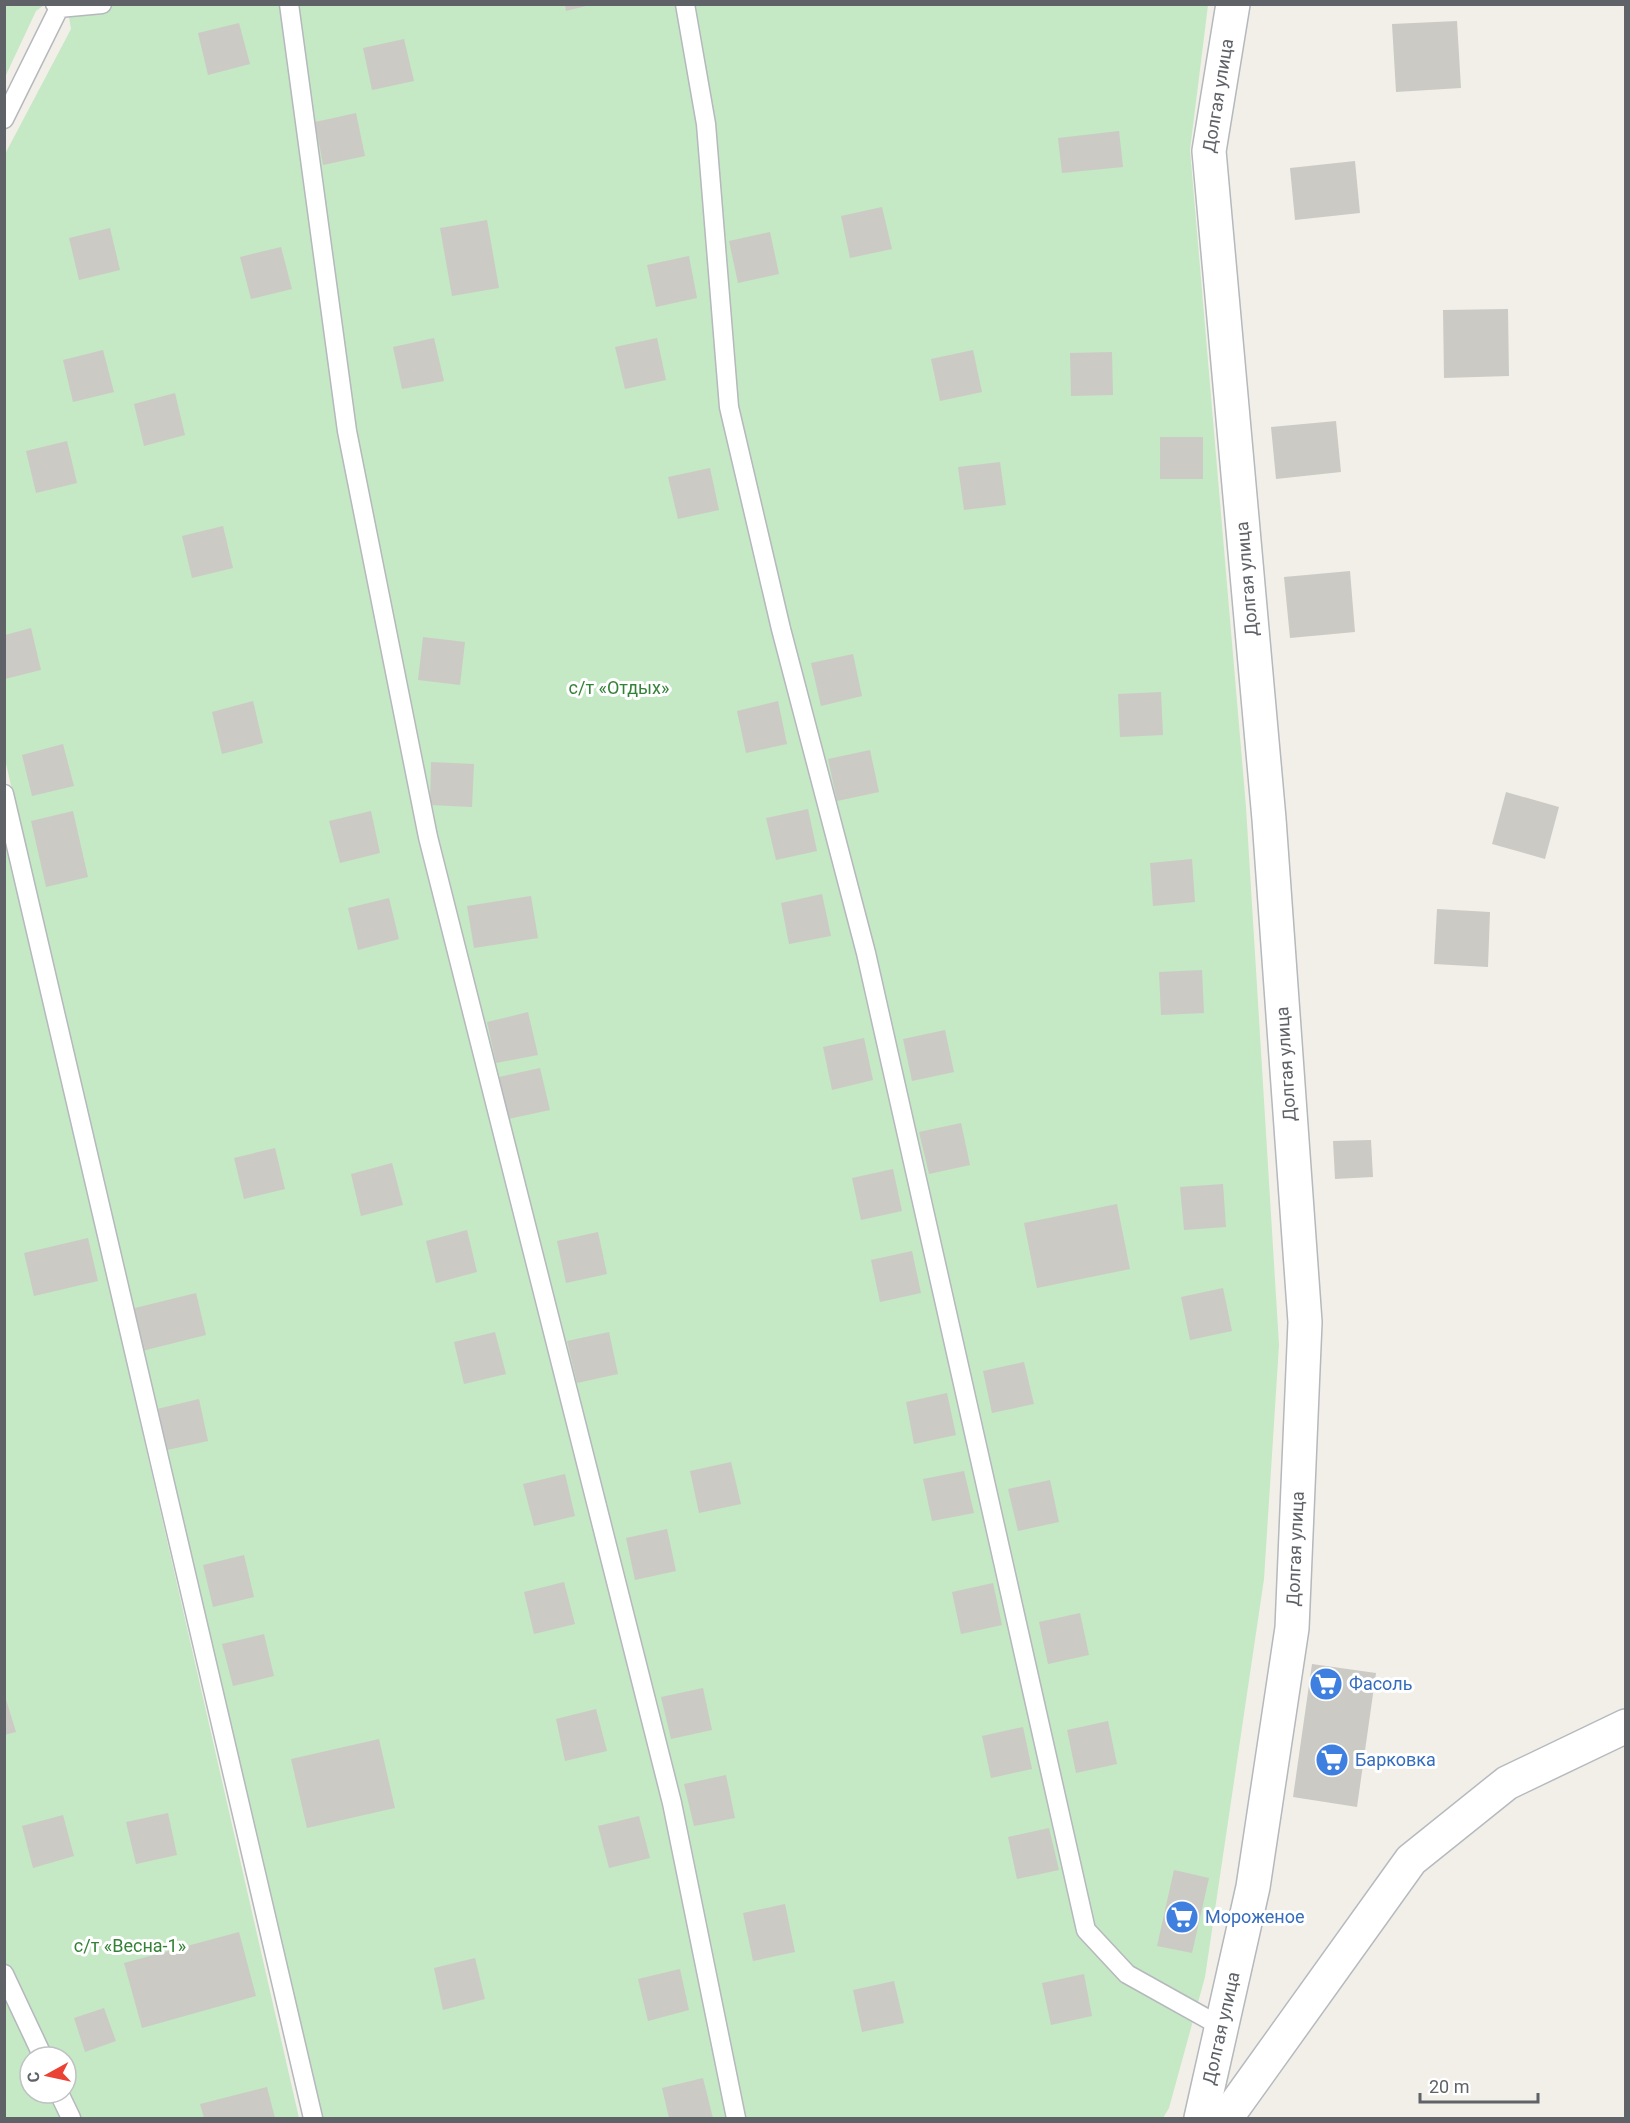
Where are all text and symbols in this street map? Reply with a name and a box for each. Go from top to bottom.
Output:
street label: Долгая улица [1198,37,1237,154]
street label: Долгая улица [1231,521,1262,637]
park label: с/т «Отдых» [569,677,669,698]
street label: Долгая улица [1271,1006,1300,1122]
street label: Долгая улица [1282,1491,1308,1607]
supermarket icon: Фасоль [1308,1666,1344,1702]
place label: Фасоль [1349,1673,1412,1694]
supermarket icon: Барковка [1314,1742,1350,1778]
place label: Барковка [1355,1749,1436,1770]
supermarket icon: Мороженое [1164,1899,1200,1935]
place label: Мороженое [1205,1906,1305,1927]
park label: с/т «Весна-1» [74,1935,186,1956]
street label: Долгая улица [1198,1970,1244,2087]
north arrow [18,2045,78,2105]
scale bar [1420,2066,1538,2104]
text: С [24,2071,44,2084]
text: 20 m [1429,2076,1469,2097]

